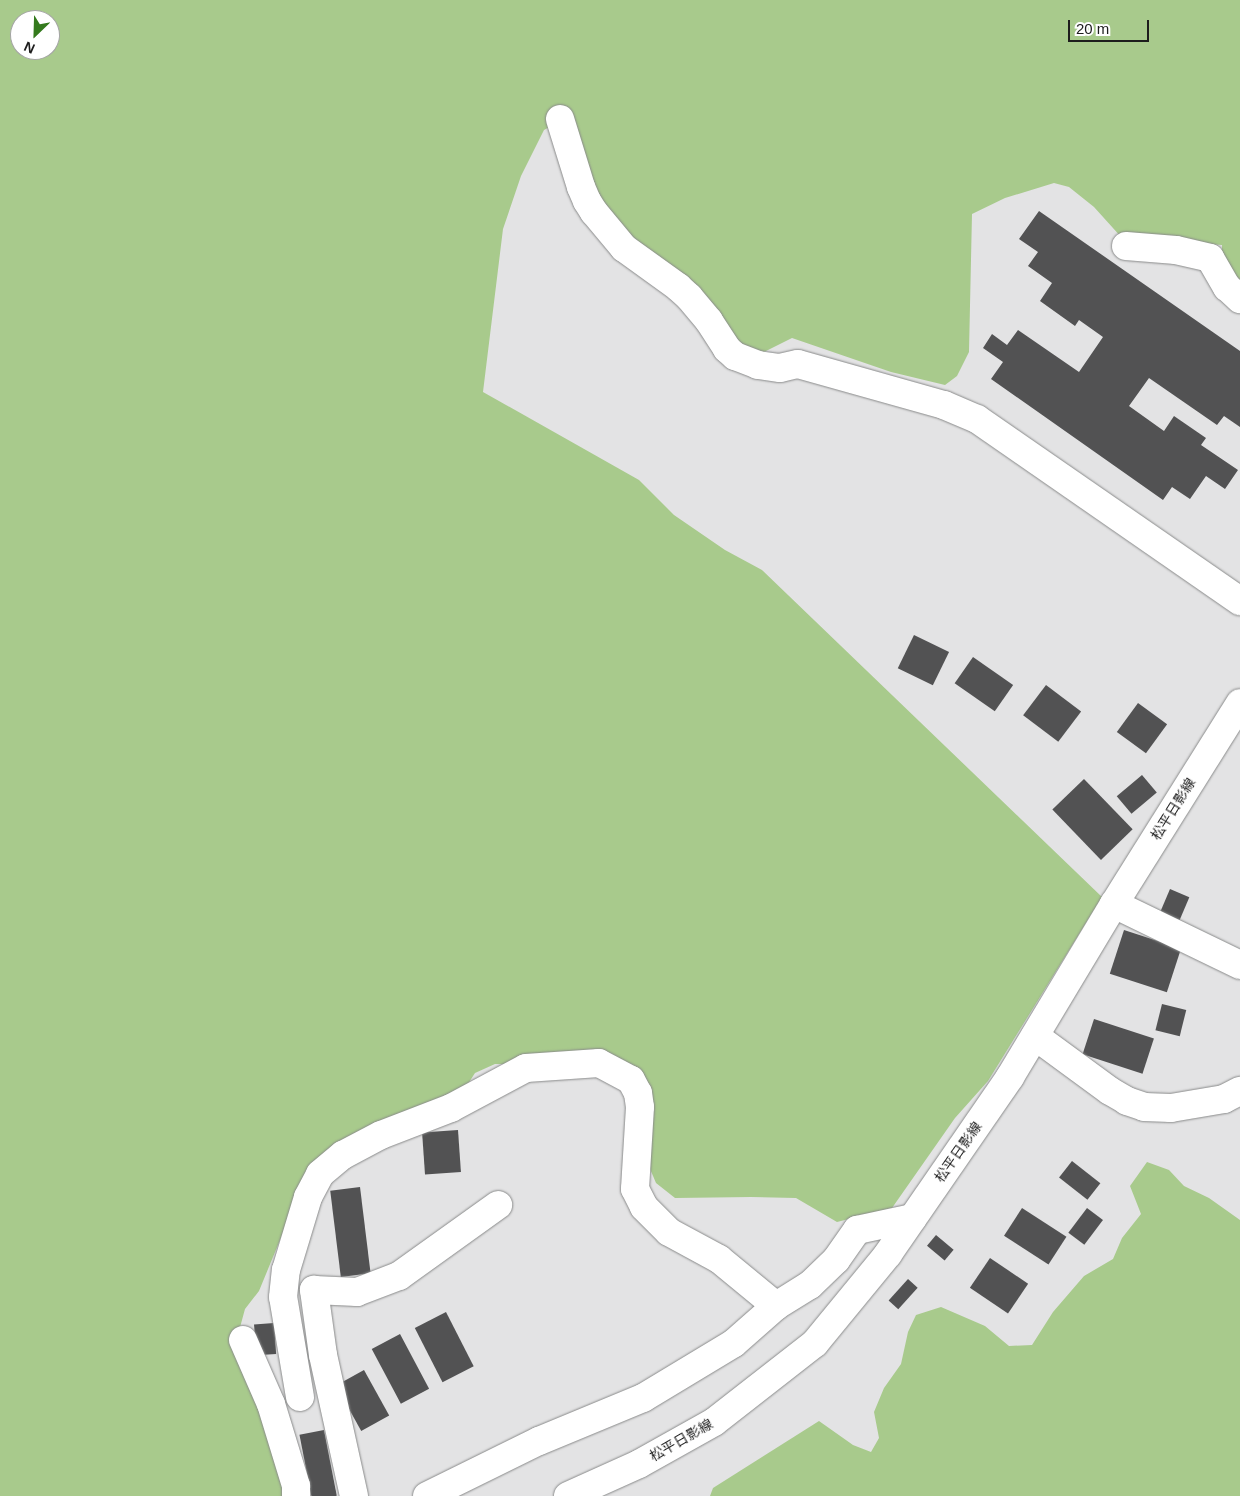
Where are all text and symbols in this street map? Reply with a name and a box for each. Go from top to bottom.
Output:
north arrow [10,10,60,60]
scale bar [1070,10,1151,42]
text: 20 m [1076,20,1109,37]
text: N [21,38,37,57]
street label: 松平日影線 [1147,775,1199,843]
street label: 松平日影線 [931,1119,985,1185]
street label: 松平日影線 [646,1415,716,1465]

